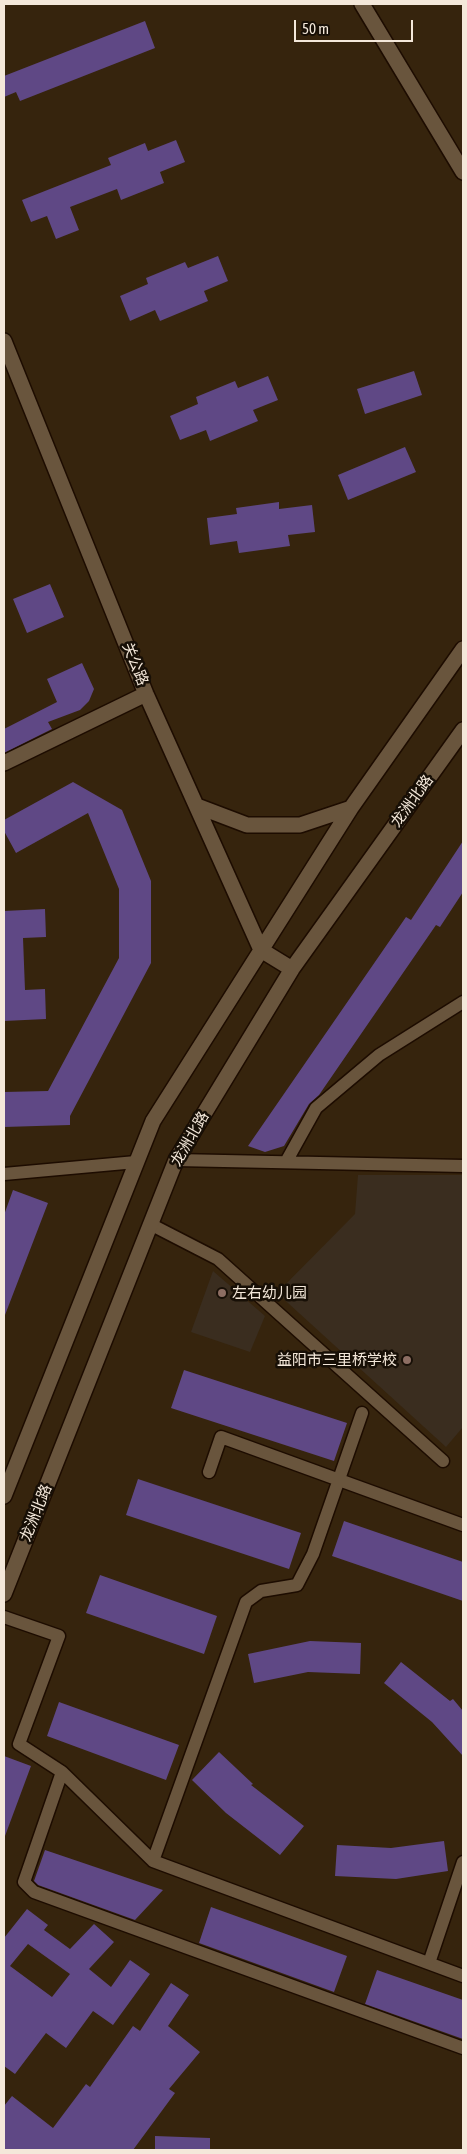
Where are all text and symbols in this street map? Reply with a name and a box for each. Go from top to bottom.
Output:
scale bar [297,10,416,42]
text: 50 m [302,20,329,37]
street label: 关公路 [118,640,152,688]
street label: 龙洲北路 [387,771,437,831]
street label: 龙洲北路 [167,1109,213,1169]
place label: 左右幼儿园 [232,1284,307,1302]
marker: 左右幼儿园 [216,1287,228,1299]
place label: 益阳市三里桥学校 [277,1351,397,1369]
marker: 益阳市三里桥学校 [401,1354,413,1366]
street label: 龙洲北路 [16,1482,56,1544]

